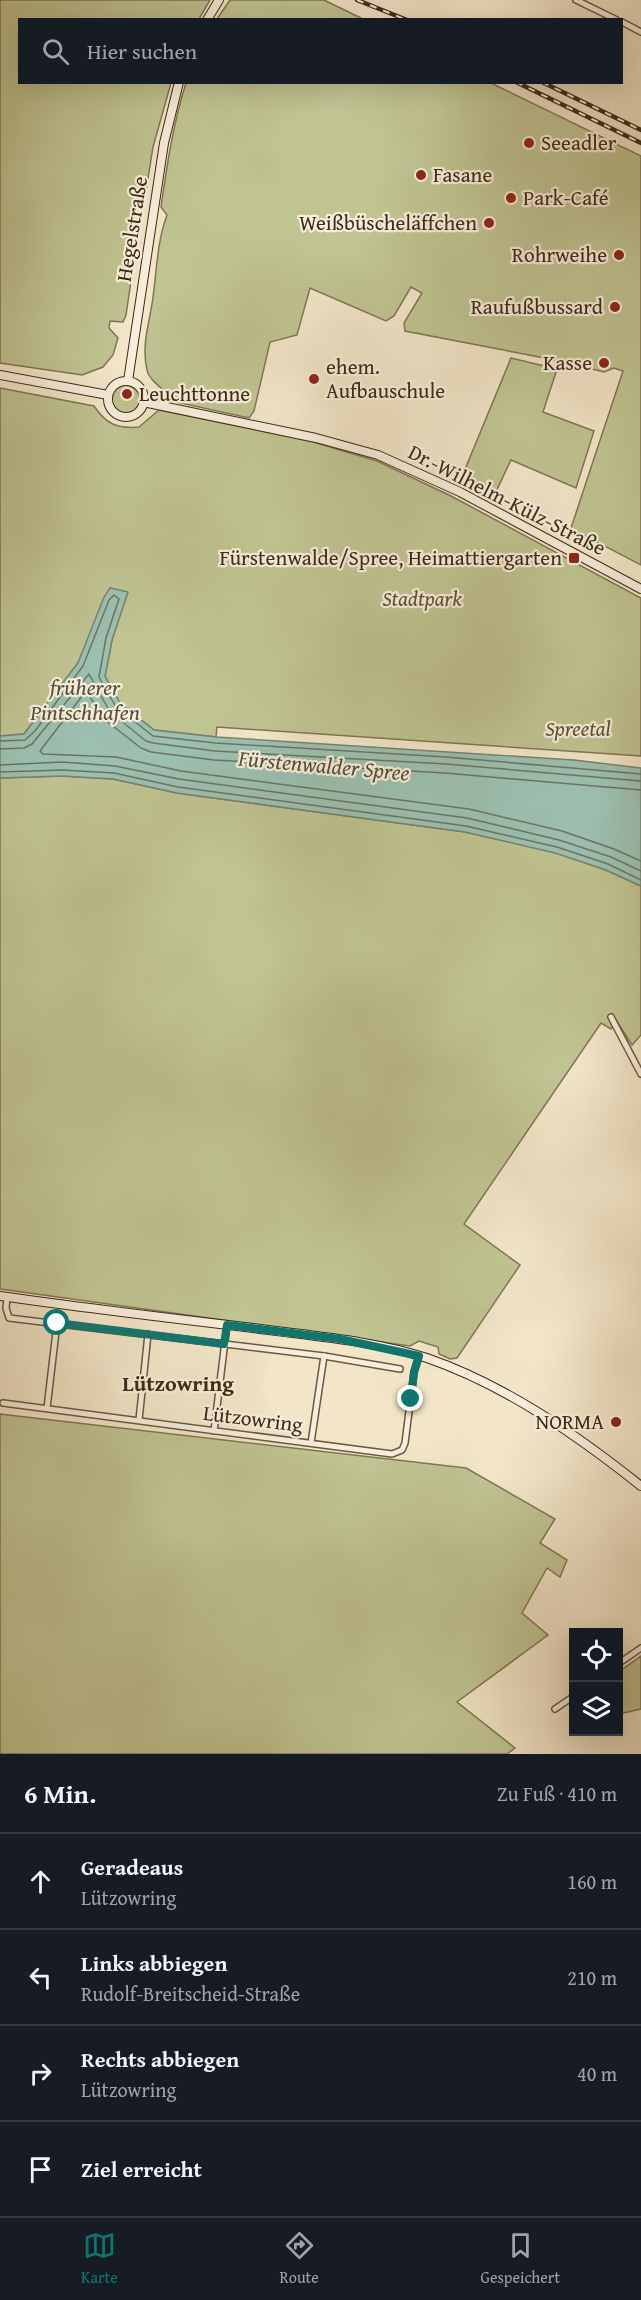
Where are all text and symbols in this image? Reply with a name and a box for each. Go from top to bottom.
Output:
search box [18,18,623,84]
icon: search [39,35,72,68]
text: Hier suchen [87,35,197,67]
place label: Seeadler [541,127,617,158]
marker: Seeadler [522,136,536,150]
place label: Fasane [433,159,492,190]
marker: Fasane [414,168,428,182]
street label: Hegelstraße [108,174,155,284]
place label: Park-Café [523,182,609,213]
marker: Park-Café [504,191,518,205]
place label: Weißbüscheläffchen [299,207,477,238]
marker: Weißbüscheläffchen [482,216,496,230]
place label: Rohrweihe [512,239,607,270]
marker: Rohrweihe [612,248,626,262]
place label: Raufußbussard [471,291,604,322]
marker: Raufußbussard [608,300,622,314]
place label: Kasse [543,347,592,378]
place label: ehem. Aufbauschule [326,351,445,406]
marker: Kasse [597,356,611,370]
marker: ehem. Aufbauschule [307,372,321,386]
place label: Leuchttonne [139,378,250,409]
marker: Leuchttonne [120,387,134,401]
street label: Dr.-Wilhelm-Külz-Straße [403,436,612,563]
place label: Fürstenwalde/Spree, Heimattiergarten [220,542,562,573]
marker: Fürstenwalde/Spree, Heimattiergarten [567,551,581,565]
park label: Stadtpark [382,583,462,614]
water label: früherer Pintschhafen [29,671,140,728]
park label: Spreetal [545,713,611,744]
water label: Fürstenwalder Spree [236,741,411,788]
route start [43,1309,69,1335]
district label: Lützowring [122,1367,234,1399]
route end [397,1385,423,1411]
street label: Lützowring [201,1397,305,1440]
place label: NORMA [535,1406,604,1437]
marker: NORMA [609,1415,623,1429]
map controls [569,1628,623,1736]
button: locate [569,1628,623,1682]
button: layers [569,1682,623,1736]
text: 6 Min. [24,1774,96,1813]
text: Zu Fuß · 410 m [497,1779,617,1808]
text: Geradeaus [81,1851,183,1883]
icon: ahead [24,1865,57,1898]
text: 160 m [567,1867,617,1896]
text: Lützowring [81,1883,177,1912]
text: Links abbiegen [81,1947,227,1979]
icon: left [24,1961,57,1994]
text: 210 m [567,1963,617,1992]
text: Rudolf-Breitscheid-Straße [81,1979,300,2008]
text: Rechts abbiegen [81,2043,239,2075]
icon: right [24,2057,57,2090]
text: 40 m [577,2059,617,2088]
text: Lützowring [81,2075,177,2104]
icon: arrive [24,2153,57,2186]
text: Ziel erreicht [81,2153,202,2185]
tab: Karte [81,2229,118,2289]
tab: Route [280,2229,319,2289]
tab: Gespeichert [481,2229,560,2289]

